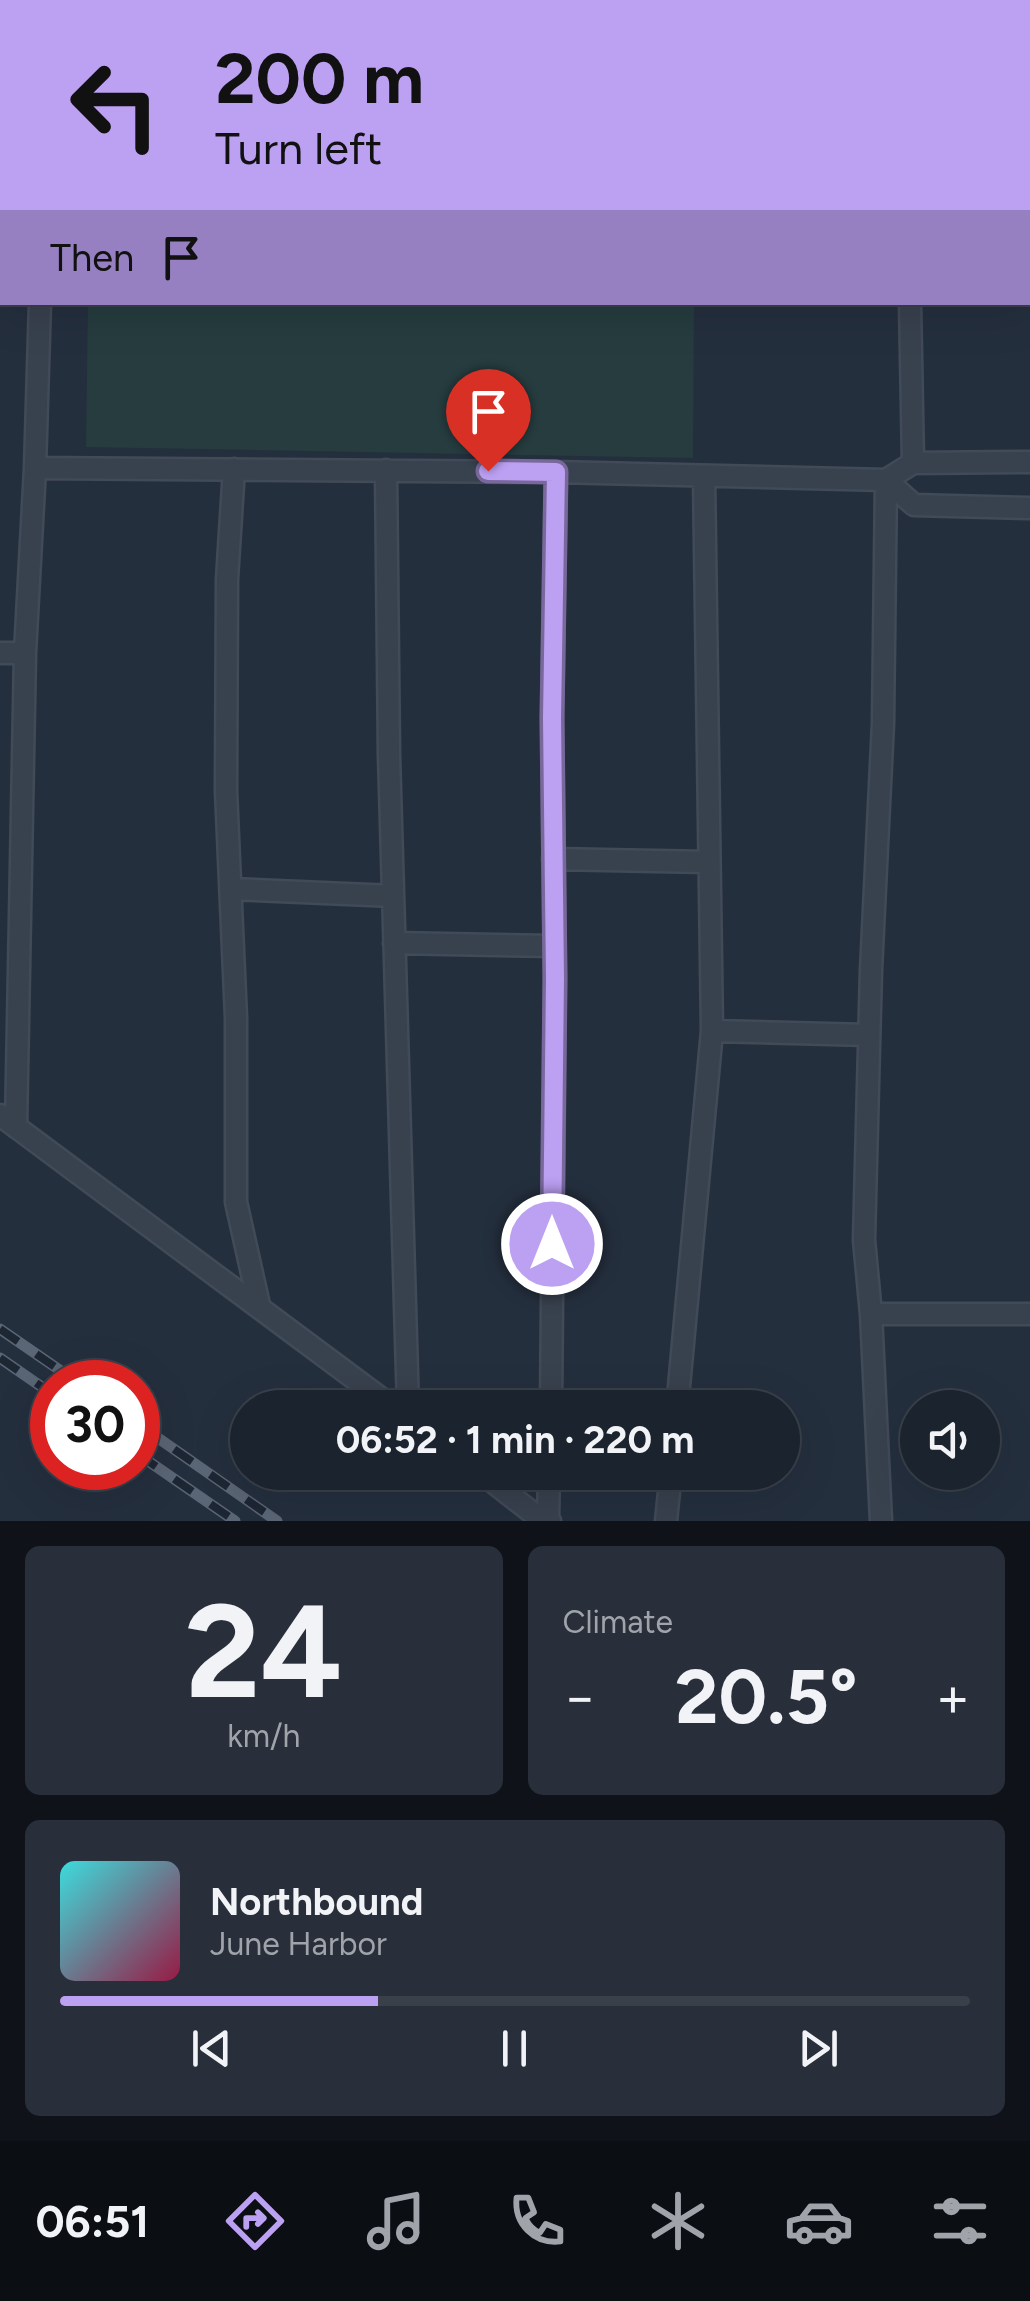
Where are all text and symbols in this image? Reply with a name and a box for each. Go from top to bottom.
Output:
text: 200 m [215,36,424,121]
icon: left [50,40,180,170]
text: Turn left [215,121,382,175]
icon: arrive [154,230,209,285]
text: Then [50,235,134,281]
pin [446,369,531,472]
icon: arrive [461,384,516,439]
position arrow [500,1192,604,1296]
speed limit sign: 30 [30,1360,160,1490]
map controls [900,1390,1000,1490]
button: sound [900,1390,1000,1490]
text: 06:52 · 1 min · 220 m [336,1417,694,1463]
text: 24 [185,1574,343,1730]
text: Climate [563,1603,673,1641]
text: 20.5° [675,1652,858,1742]
text: − [563,1664,597,1730]
text: + [936,1664,970,1730]
text: km/h [227,1717,300,1755]
text: Northbound [210,1879,423,1925]
text: June Harbor [210,1925,387,1963]
icon: previous [184,2021,239,2076]
icon: pause [487,2021,542,2076]
icon: next [791,2021,846,2076]
icon: directions [220,2186,290,2256]
icon: music [361,2186,431,2256]
icon: phone [502,2186,572,2256]
icon: climate [643,2186,713,2256]
icon: car [784,2186,854,2256]
icon: filters [925,2186,995,2256]
text: 06:51 [35,2194,149,2248]

